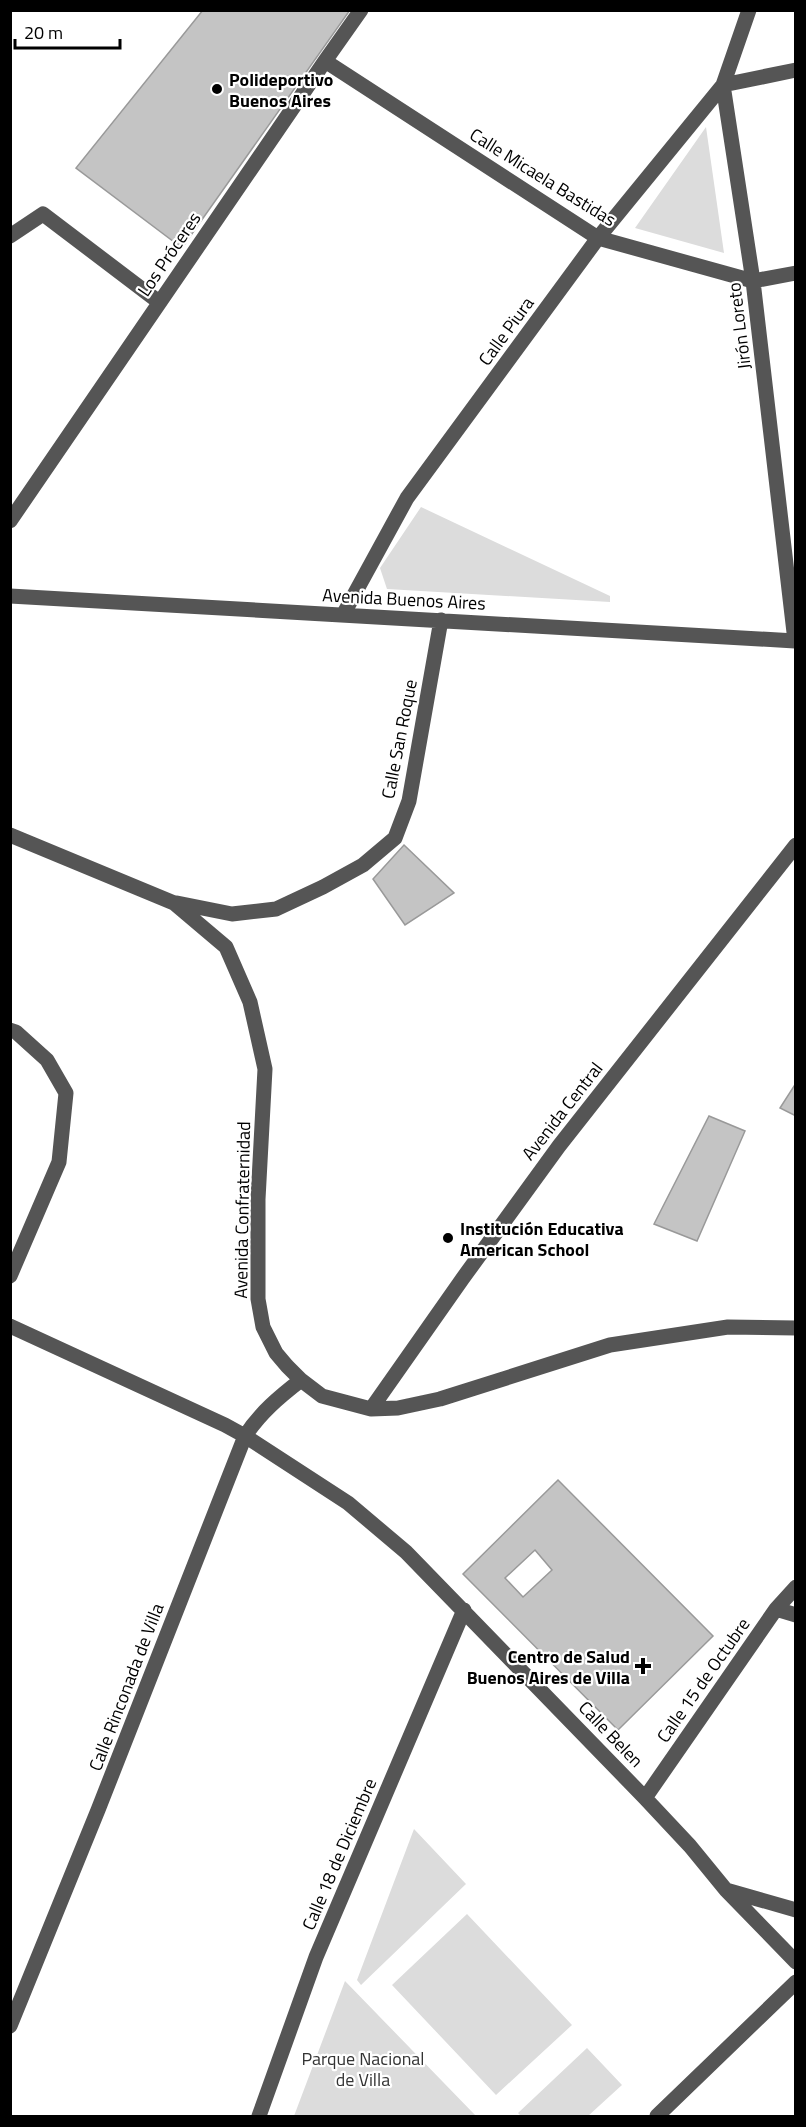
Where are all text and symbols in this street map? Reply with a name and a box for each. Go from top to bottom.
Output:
scale bar [15,12,120,50]
text: 20 m [24,19,63,46]
place label: Polideportivo Buenos Aires [229,66,333,114]
marker: Polideportivo Buenos Aires [210,82,224,96]
street label: Calle Micaela Bastidas [465,121,621,233]
street label: Los Próceres [131,206,207,302]
street label: Jirón Loreto [720,281,758,371]
street label: Calle Piura [472,291,540,371]
street label: Avenida Buenos Aires [322,581,486,617]
street label: Calle San Roque [374,677,424,801]
street label: Avenida Central [515,1056,609,1166]
street label: Avenida Confraternidad [227,1121,257,1299]
place label: Institución Educativa American School [460,1215,624,1263]
marker: Institución Educativa American School [441,1231,455,1245]
street label: Calle Rinconada de Villa [82,1599,170,1775]
street label: Calle 15 de Octubre [650,1612,756,1748]
place label: Centro de Salud Buenos Aires de Villa [467,1643,630,1691]
marker: Centro de Salud Buenos Aires de Villa [634,1657,652,1675]
street label: Calle Belen [572,1695,650,1773]
street label: Calle 18 de Diciembre [295,1774,383,1934]
park label: Parque Nacional de Villa [302,2045,425,2093]

